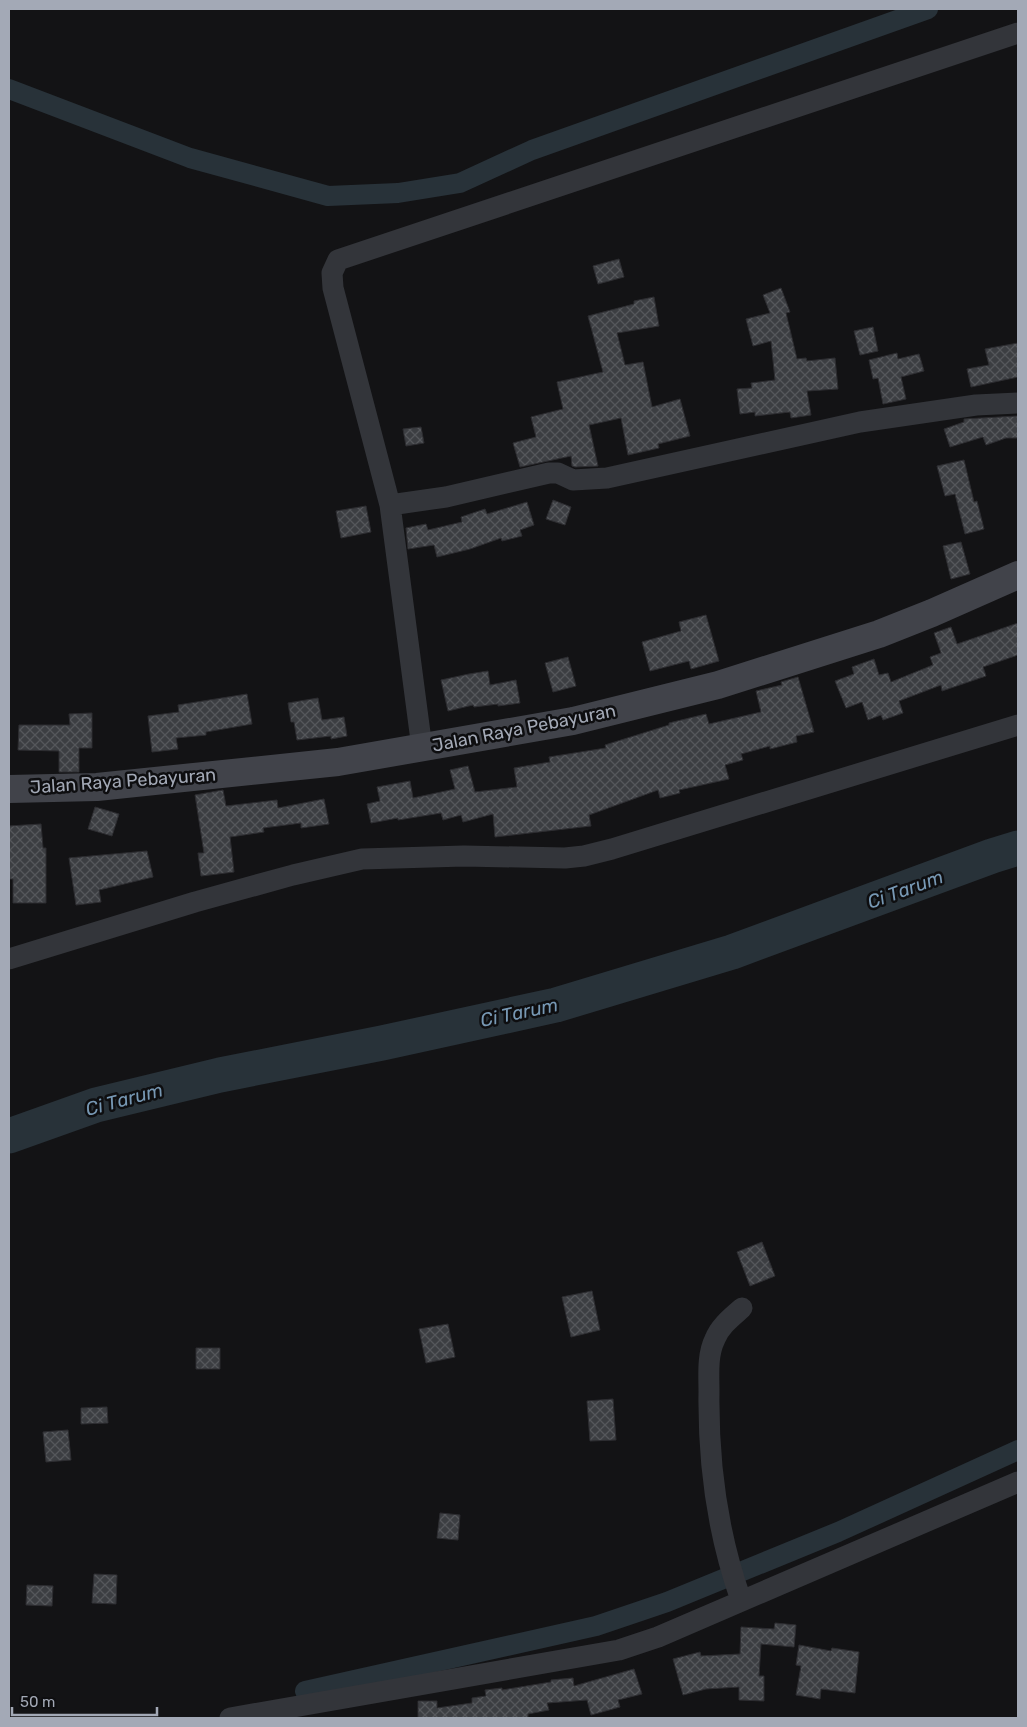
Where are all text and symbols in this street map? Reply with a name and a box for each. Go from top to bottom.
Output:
street label: Jalan Raya Pebayuran [430,699,618,757]
street label: Jalan Raya Pebayuran [29,764,217,798]
water label: Ci Tarum [864,865,946,914]
water label: Ci Tarum [478,993,560,1032]
water label: Ci Tarum [83,1078,165,1121]
scale bar [12,1684,158,1716]
text: 50 m [20,1693,55,1711]

